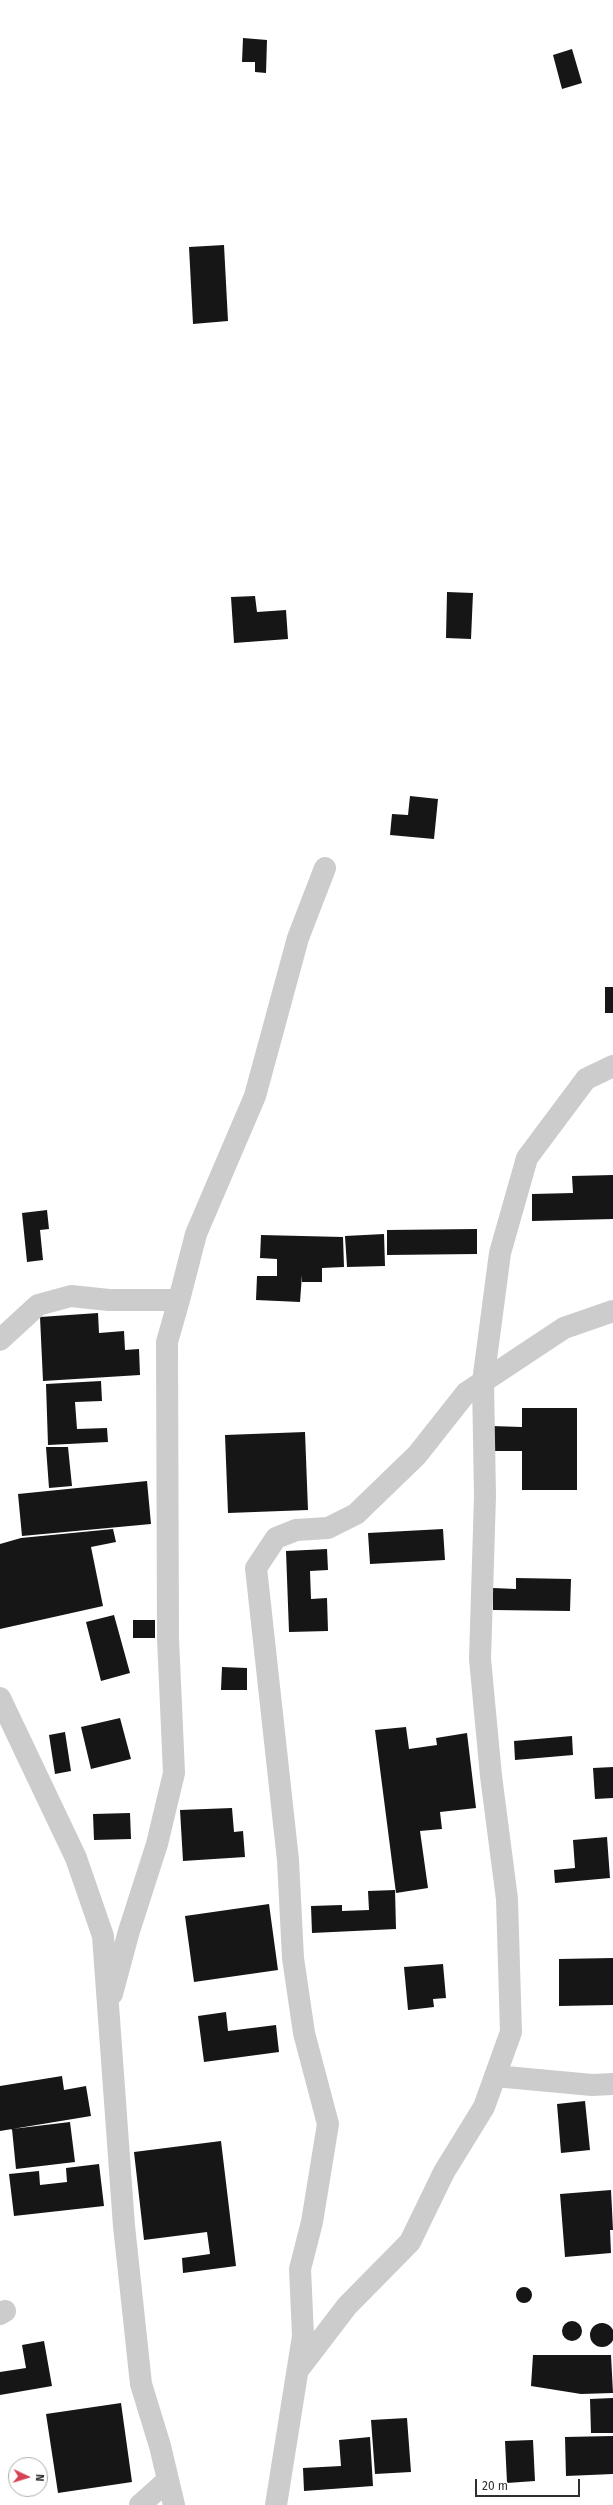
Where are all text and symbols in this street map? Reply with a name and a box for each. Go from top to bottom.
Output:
north arrow [8,2457,48,2497]
scale bar [477,2471,582,2497]
text: N [33,2474,46,2482]
text: 20 m [482,2479,508,2493]

